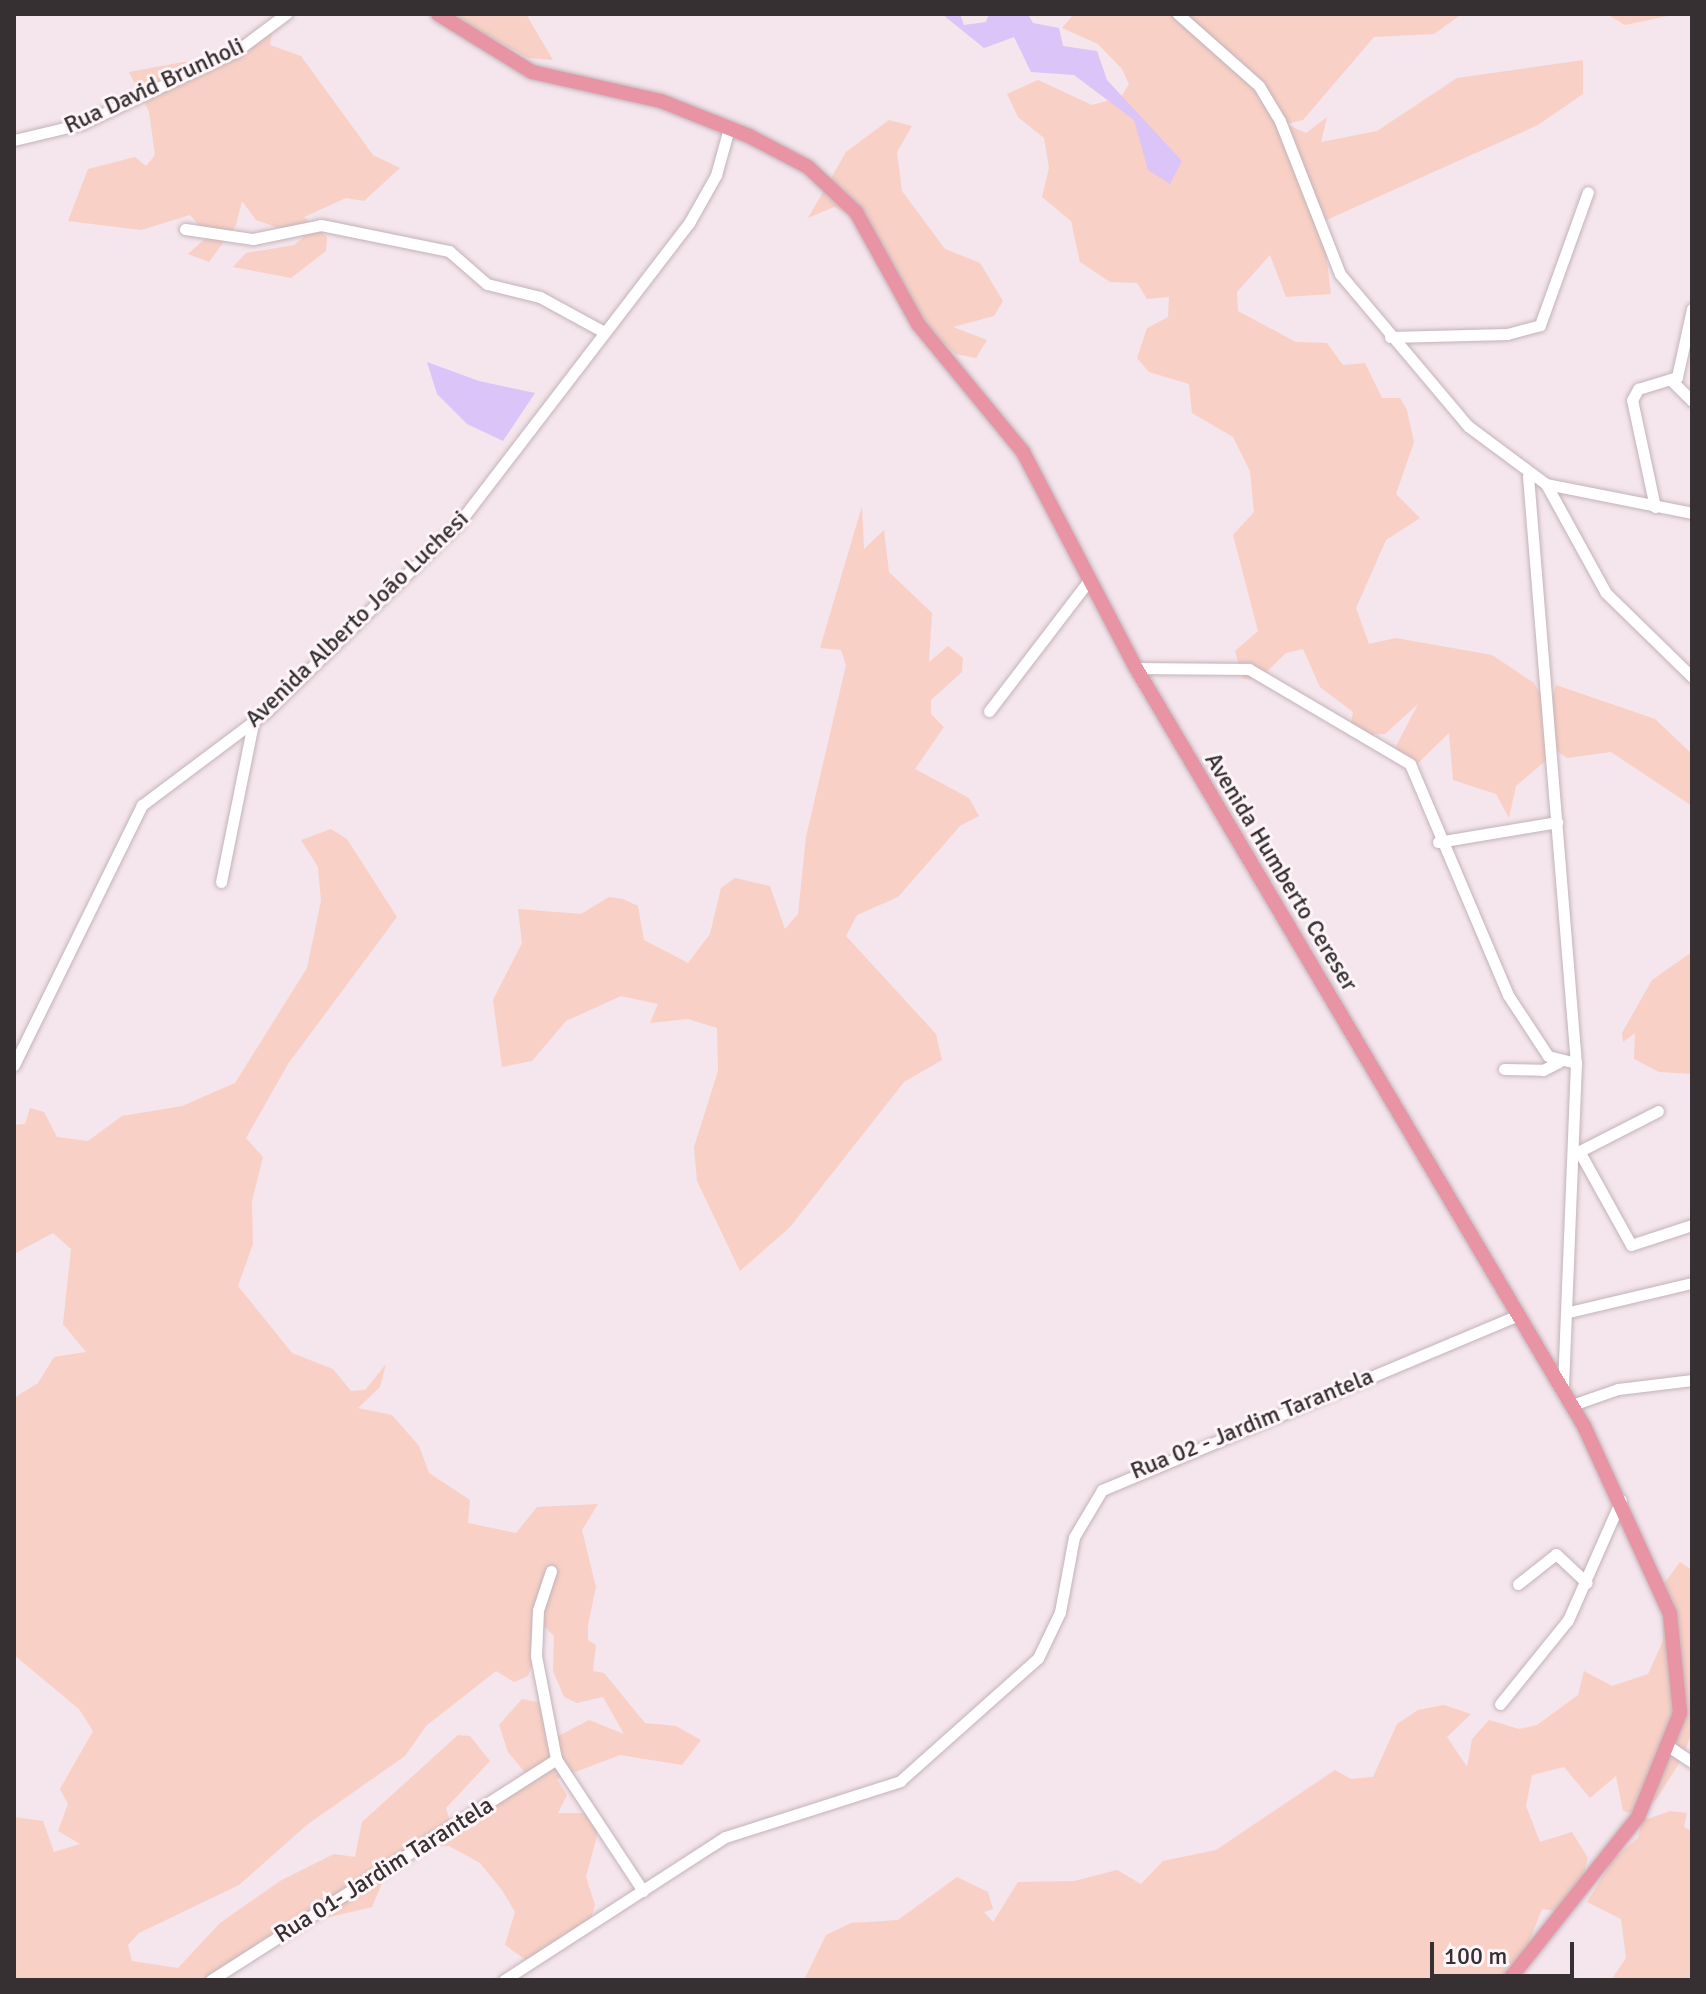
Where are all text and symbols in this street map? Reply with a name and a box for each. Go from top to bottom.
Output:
street label: Rua David Brunholi [60,32,248,140]
street label: Avenida Alberto João Luchesi [239,505,475,733]
street label: Avenida Humberto Cereser [1198,748,1364,996]
street label: Rua 02 - Jardim Tarantela [1126,1362,1378,1486]
street label: Rua 01- Jardim Tarantela [269,1791,499,1949]
scale bar [1434,1926,1578,1976]
text: 100 m [1444,1941,1507,1971]

